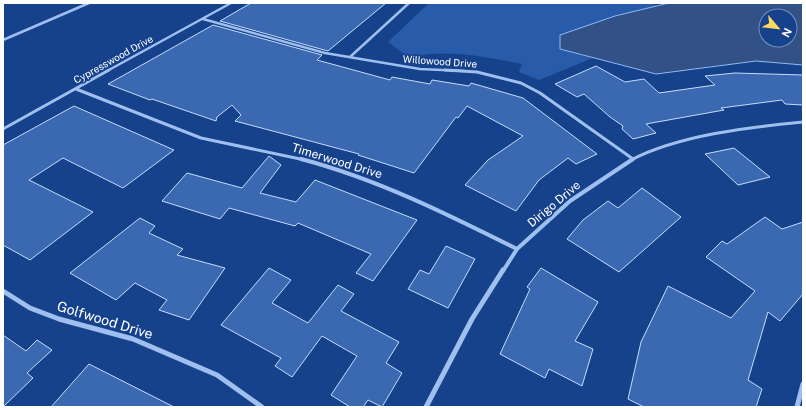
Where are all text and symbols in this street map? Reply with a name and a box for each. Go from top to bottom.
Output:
north arrow [758,8,798,48]
text: N [780,26,794,39]
street label: Cypresswood Drive [71,32,155,86]
street label: Willowood Drive [402,52,478,70]
street label: Timerwood Drive [290,141,384,181]
street label: Dirigo Drive [525,178,583,230]
street label: Golfwood Drive [55,298,155,342]

